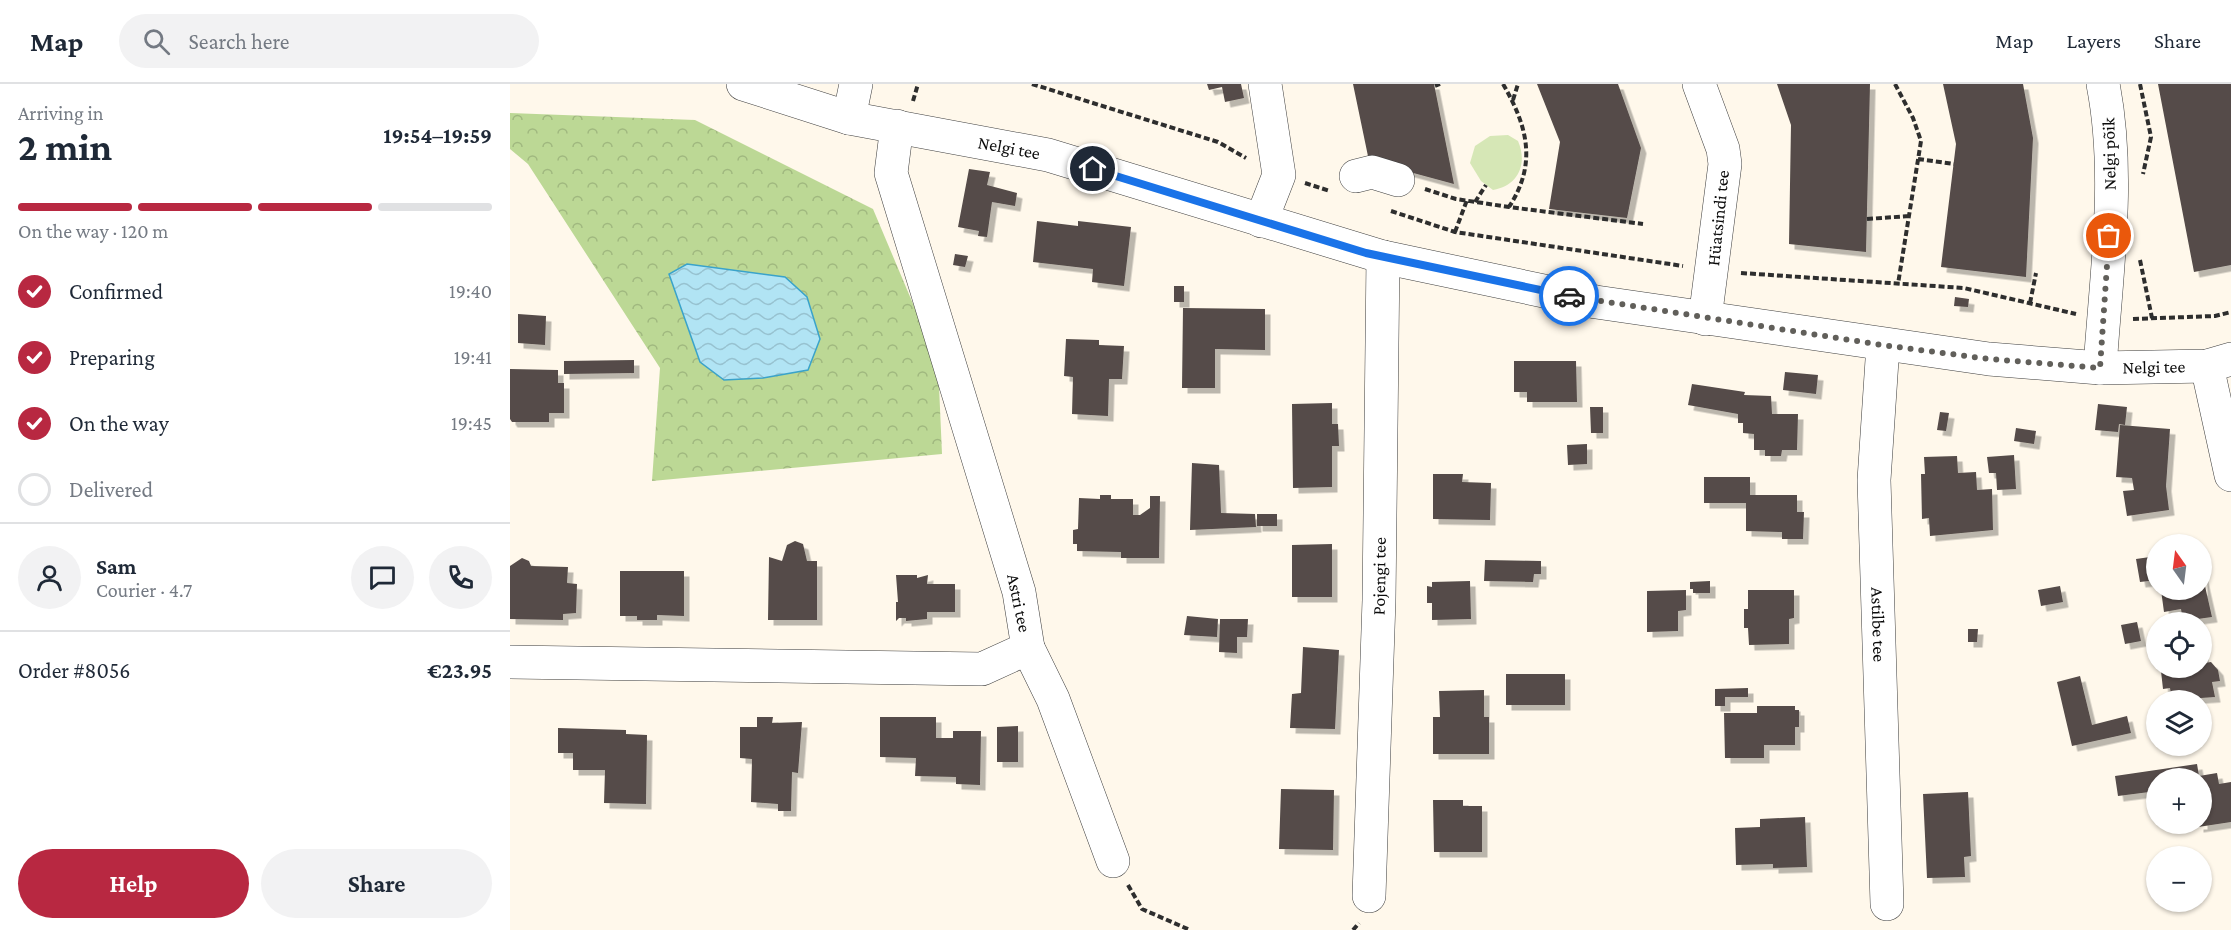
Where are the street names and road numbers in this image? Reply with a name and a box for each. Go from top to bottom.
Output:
street label: Nelgi põik [2098,117,2120,191]
street label: Nelgi tee [976,132,1042,163]
street label: Hüatsindi tee [1703,169,1733,267]
street label: Nelgi tee [2122,356,2186,378]
street label: Pojengi tee [1368,537,1390,616]
street label: Astri tee [1003,572,1035,634]
street label: Astilbe tee [1867,587,1890,662]

